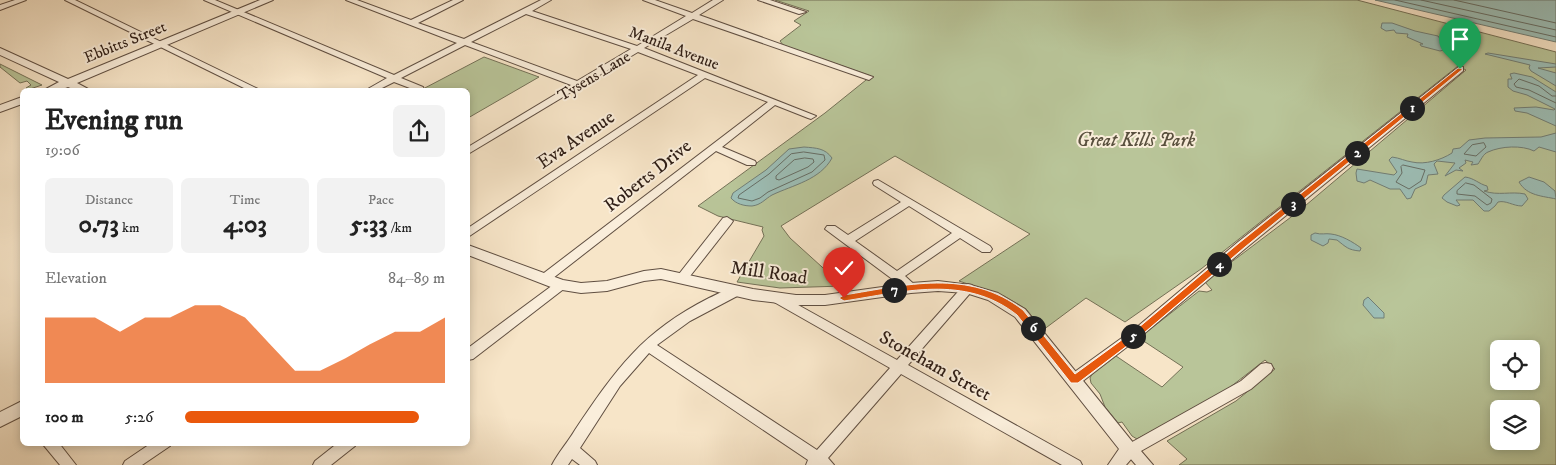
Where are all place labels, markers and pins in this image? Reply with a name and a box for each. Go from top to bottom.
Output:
pin [1439,18,1481,69]
pin: 1 [1400,96,1424,120]
pin: 2 [1344,140,1370,166]
pin: 3 [1280,192,1306,216]
pin [823,247,865,298]
pin: 4 [1206,252,1232,276]
pin: 7 [882,278,906,302]
pin: 6 [1020,316,1046,340]
pin: 5 [1120,324,1146,348]

